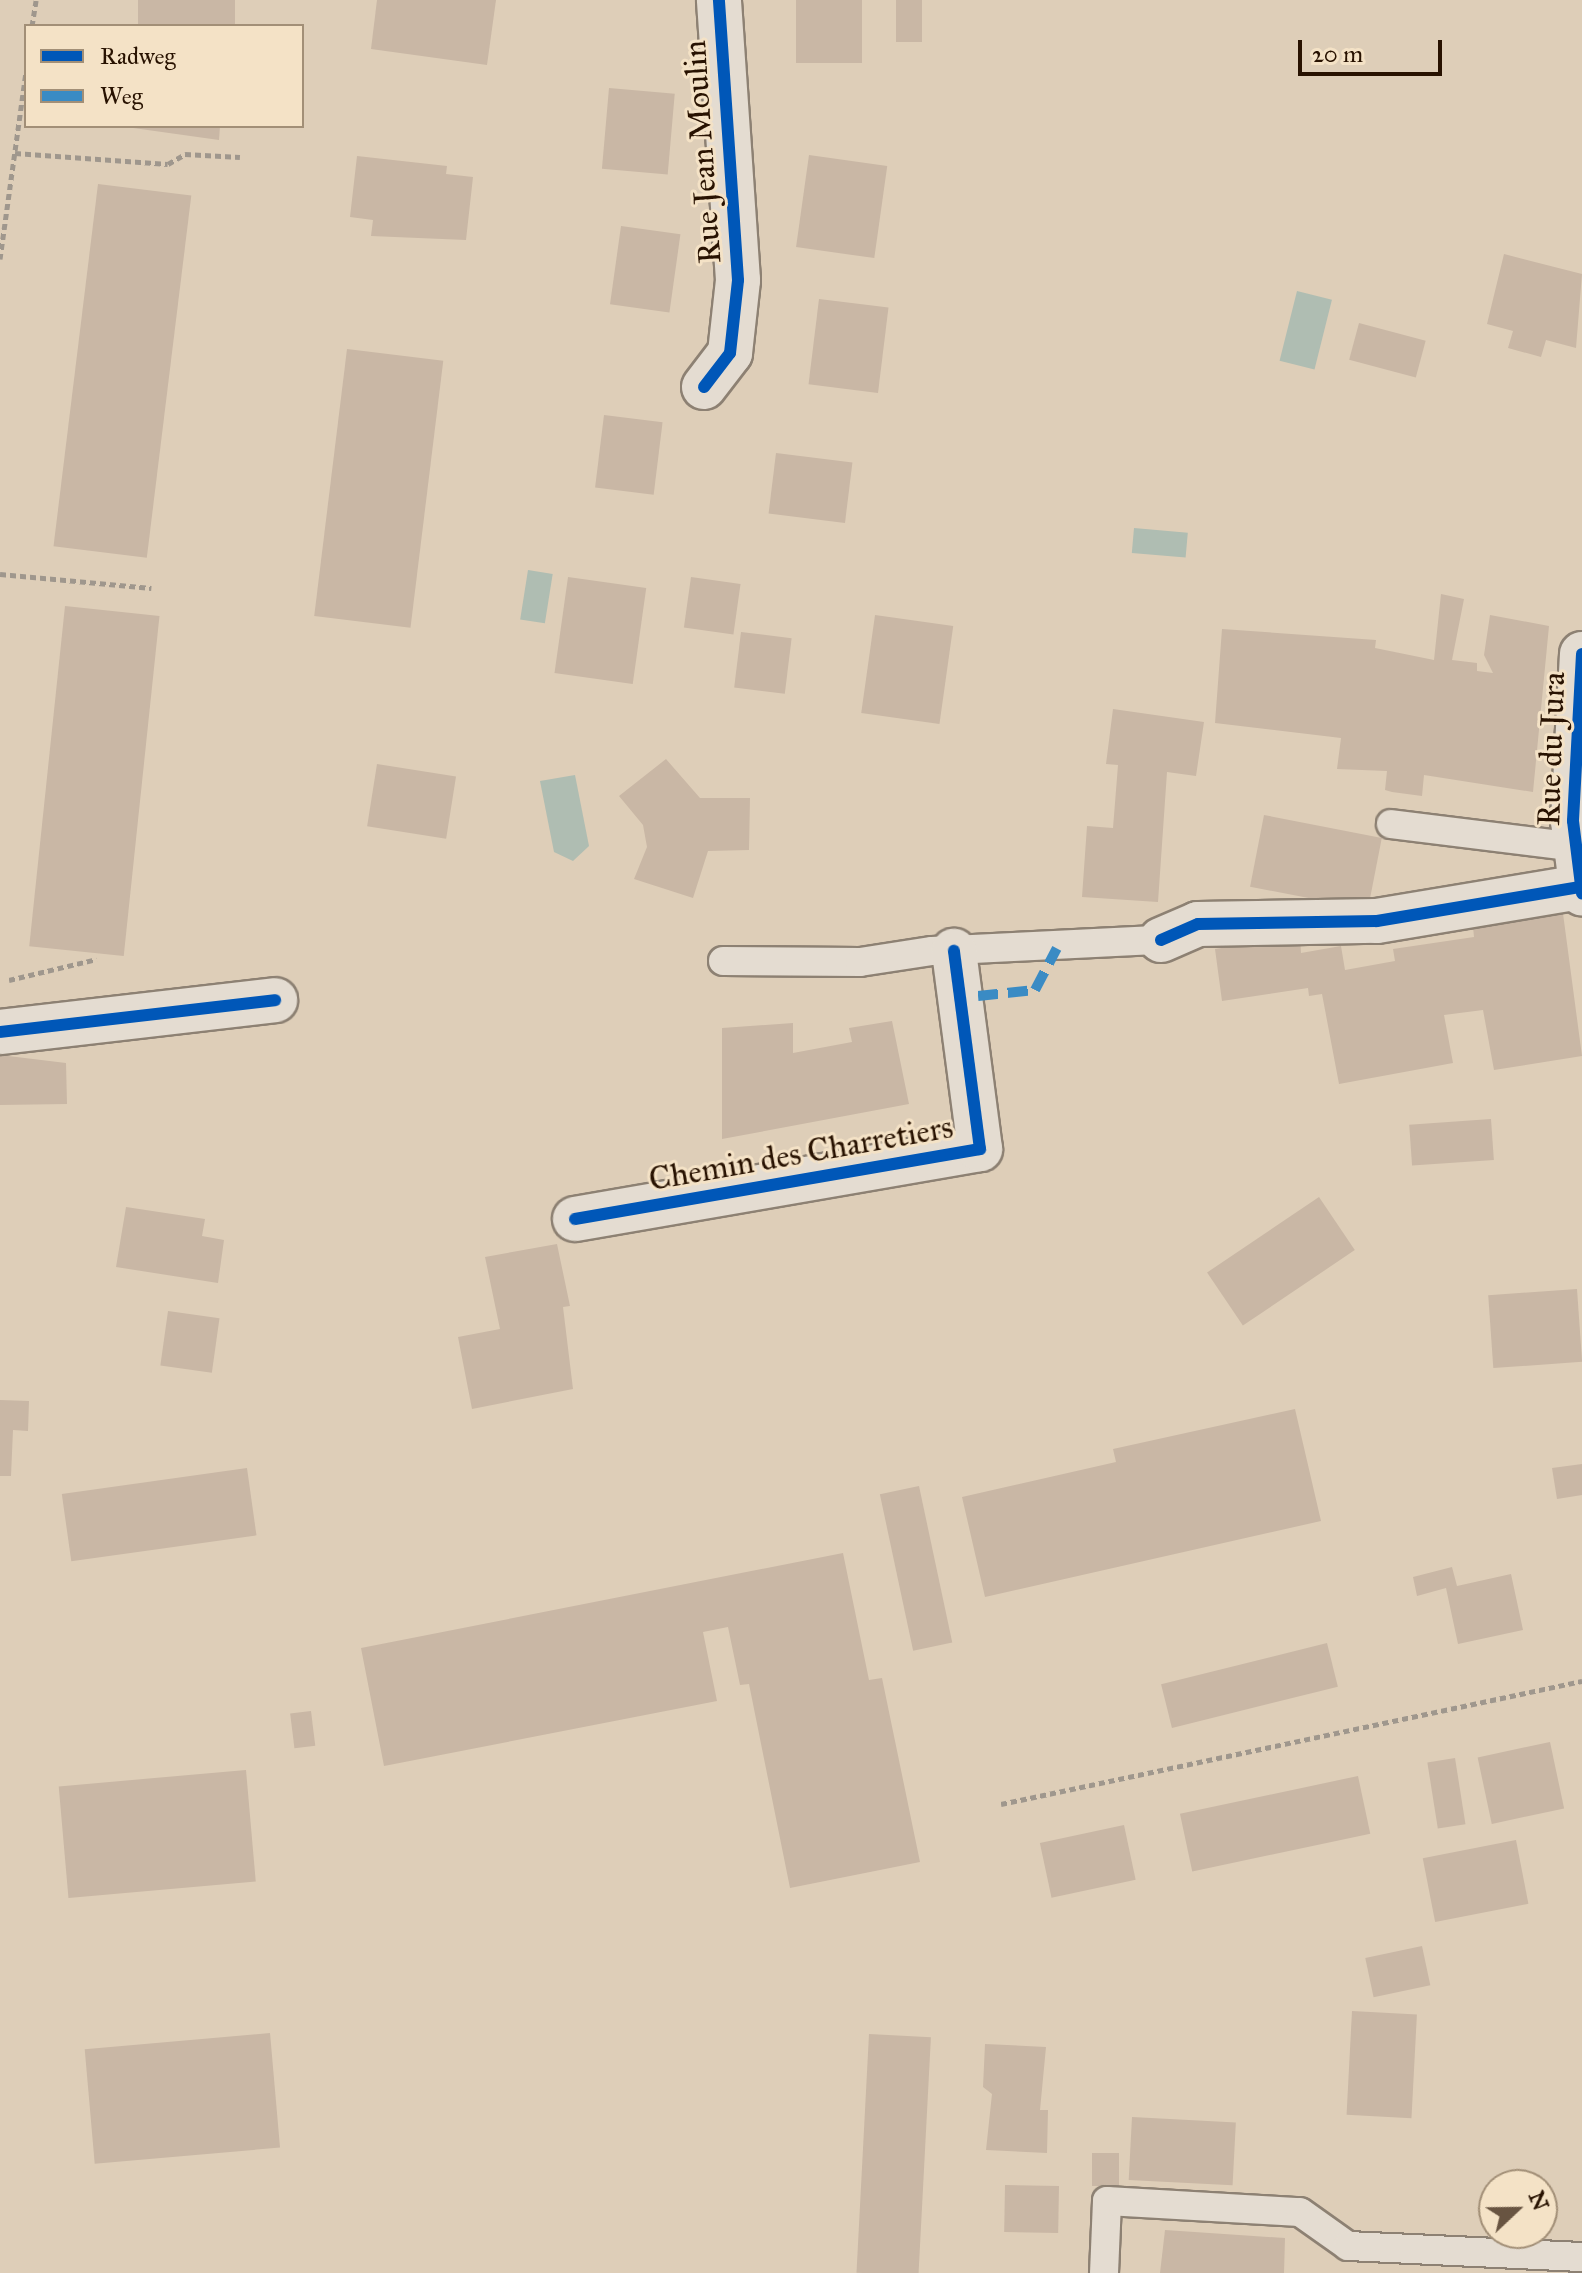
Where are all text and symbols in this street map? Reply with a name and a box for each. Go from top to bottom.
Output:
legend [24,24,304,128]
scale bar [1302,24,1446,74]
street label: Rue Jean Moulin [676,39,730,265]
text: 20 m [1312,39,1363,69]
text: Radweg [100,41,176,71]
text: Weg [100,81,143,111]
street label: Rue du Jura [1530,671,1574,827]
street label: Chemin des Charretiers [646,1108,956,1200]
north arrow [1478,2169,1558,2249]
text: N [1523,2187,1555,2214]

